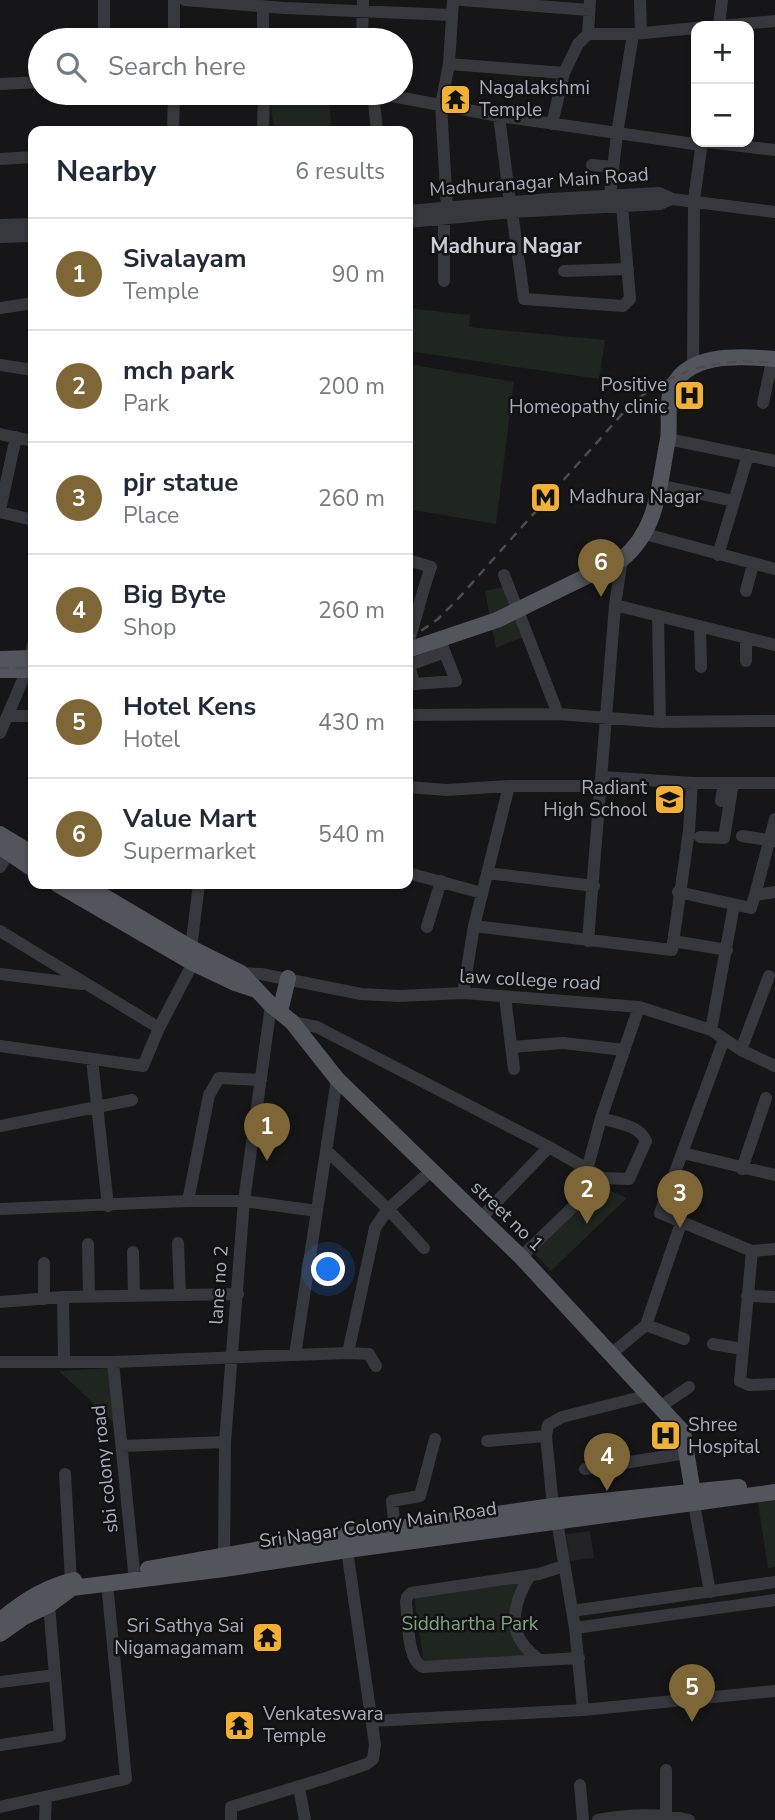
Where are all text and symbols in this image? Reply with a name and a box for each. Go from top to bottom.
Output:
map controls [691,21,754,147]
button: + [691,21,754,84]
search box [28,28,413,105]
icon: search [52,48,90,86]
text: Search here [108,49,246,84]
place label: Nagalakshmi Temple [479,75,590,123]
temple icon: Nagalakshmi Temple [439,82,473,116]
button: − [691,84,754,147]
text: Nearby [56,151,156,192]
text: 6 results [295,156,385,187]
street label: Madhuranagar Main Road [428,161,650,203]
district label: Madhura Nagar [430,232,583,260]
text: Sivalayam [123,241,247,276]
text: 1 [72,259,86,290]
text: 90 m [332,259,385,290]
text: Temple [123,276,199,307]
text: mch park [123,353,234,388]
text: 2 [72,371,86,402]
text: 200 m [318,371,385,402]
place label: Positive Homeopathy clinic [509,372,667,420]
hospital icon: Positive Homeopathy clinic [673,379,707,413]
text: Park [123,388,169,419]
text: pjr statue [123,465,238,500]
metro station icon: Madhura Nagar [529,480,563,514]
text: 3 [72,483,86,514]
text: 260 m [318,483,385,514]
place label: Madhura Nagar [569,484,702,510]
text: Place [123,500,179,531]
pin: 6 [578,539,624,597]
text: Big Byte [123,577,226,612]
text: 4 [72,595,86,626]
text: 260 m [318,595,385,626]
text: Shop [123,612,176,643]
text: Hotel Kens [123,689,256,724]
text: 5 [72,707,86,738]
text: 430 m [318,707,385,738]
text: Hotel [123,724,180,755]
place label: Radiant High School [543,775,647,823]
school or university icon: Radiant High School [653,782,687,816]
text: Value Mart [123,801,256,836]
text: 6 [72,819,86,850]
text: 540 m [318,819,385,850]
text: Supermarket [123,836,256,867]
street label: law college road [459,963,601,997]
pin: 1 [244,1103,290,1161]
pin: 2 [564,1166,610,1224]
pin: 3 [657,1170,703,1228]
street label: street no 1 [465,1175,549,1257]
street label: lane no 2 [203,1245,235,1325]
your location [311,1252,345,1286]
street label: sbi colony road [85,1404,125,1534]
place label: Shree Hospital [688,1412,760,1460]
hospital icon: Shree Hospital [648,1419,682,1453]
pin: 4 [584,1433,630,1491]
street label: Sri Nagar Colony Main Road [258,1495,498,1555]
park label: Siddhartha Park [402,1611,539,1637]
place label: Sri Sathya Sai Nigamagamam [114,1613,244,1661]
temple icon: Sri Sathya Sai Nigamagamam [250,1620,284,1654]
pin: 5 [669,1664,715,1722]
place label: Venkateswara Temple [262,1701,384,1749]
temple icon: Venkateswara Temple [223,1708,257,1742]

